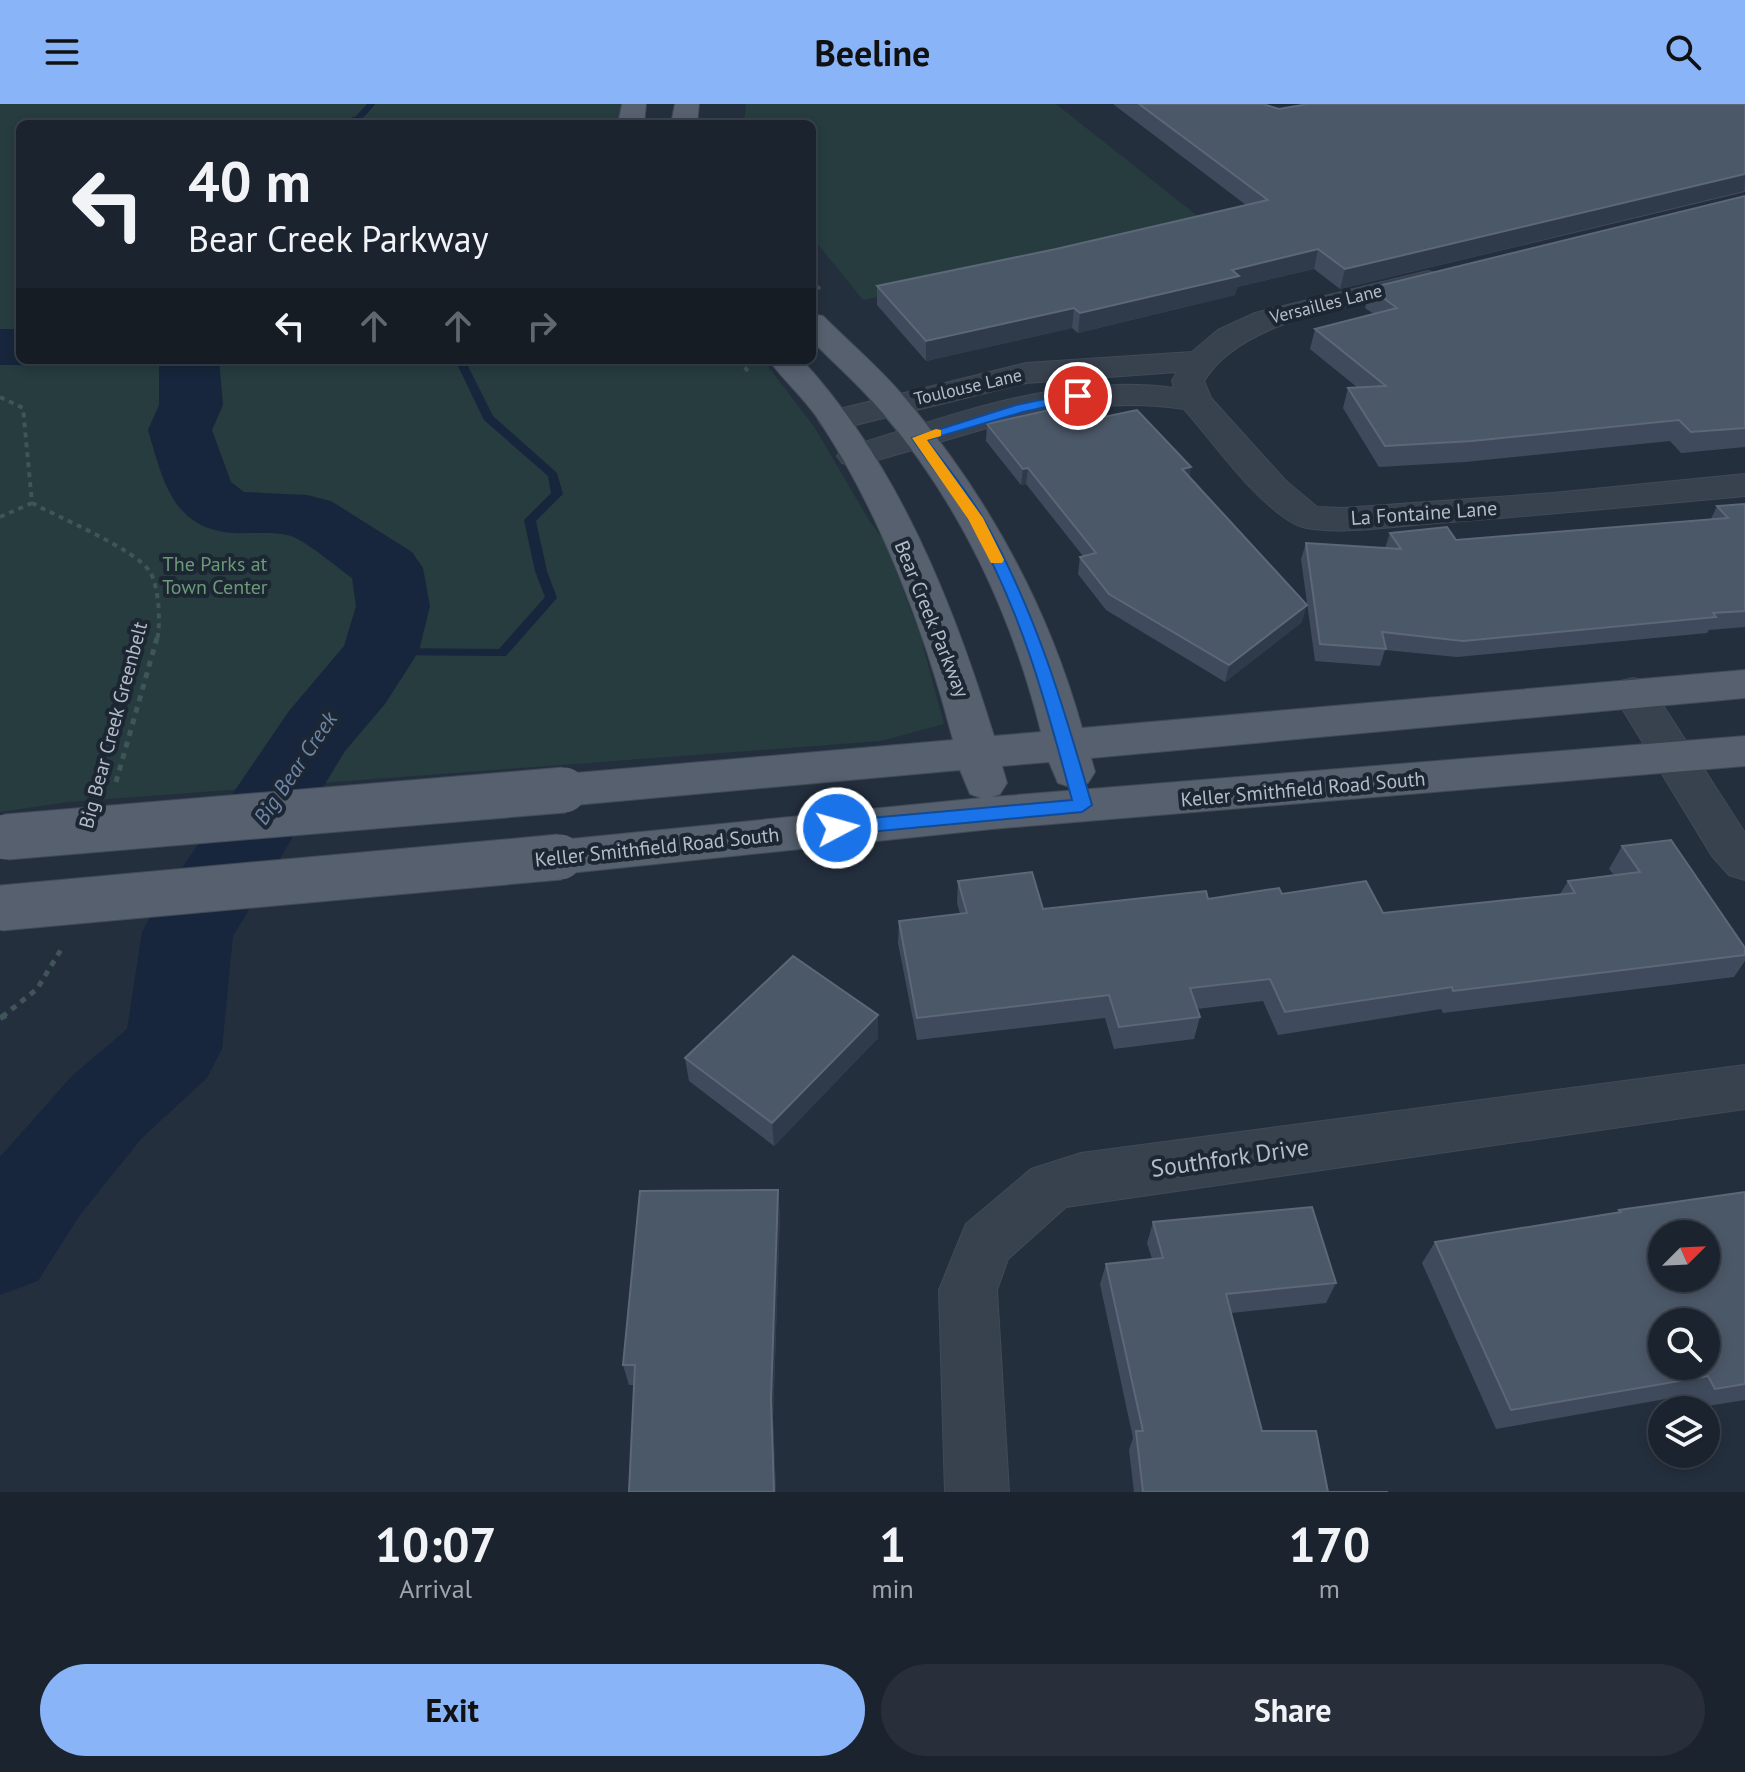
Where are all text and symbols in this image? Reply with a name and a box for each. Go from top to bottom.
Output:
text: Beeline [815,29,930,76]
icon: menu [40,30,84,74]
icon: search [1661,30,1705,74]
text: 40 m [188,145,311,217]
icon: left [56,152,160,256]
text: Bear Creek Parkway [188,215,488,262]
street label: Versailles Lane [1266,278,1384,329]
icon: left [268,304,312,348]
icon: ahead [352,304,396,348]
icon: ahead [436,304,480,348]
icon: right [520,304,564,348]
pin [1044,362,1112,430]
street label: Toulouse Lane [912,363,1024,410]
icon: arrive [1056,374,1100,418]
street label: La Fontaine Lane [1350,495,1498,531]
street label: Bear Creek Parkway [889,537,976,702]
park label: The Parks at Town Center [162,551,268,600]
street label: Big Bear Creek Greenbelt [73,619,153,831]
water label: Big Bear Creek [247,705,344,830]
street label: Keller Smithfield Road South [1179,765,1427,813]
position arrow [795,786,879,870]
street label: Keller Smithfield Road South [533,821,781,873]
street label: Southfork Drive [1149,1131,1311,1184]
north arrow [1648,1220,1720,1292]
map controls [1648,1220,1720,1468]
button: search [1648,1308,1720,1380]
button: layers [1648,1396,1720,1468]
text: 10:07 [375,1513,497,1575]
text: 1 [879,1513,906,1575]
text: 170 [1289,1513,1370,1575]
text: Arrival [399,1572,472,1605]
text: min [871,1572,914,1605]
text: m [1319,1572,1340,1605]
button: Exit [40,1664,865,1756]
button: Share [881,1664,1705,1756]

